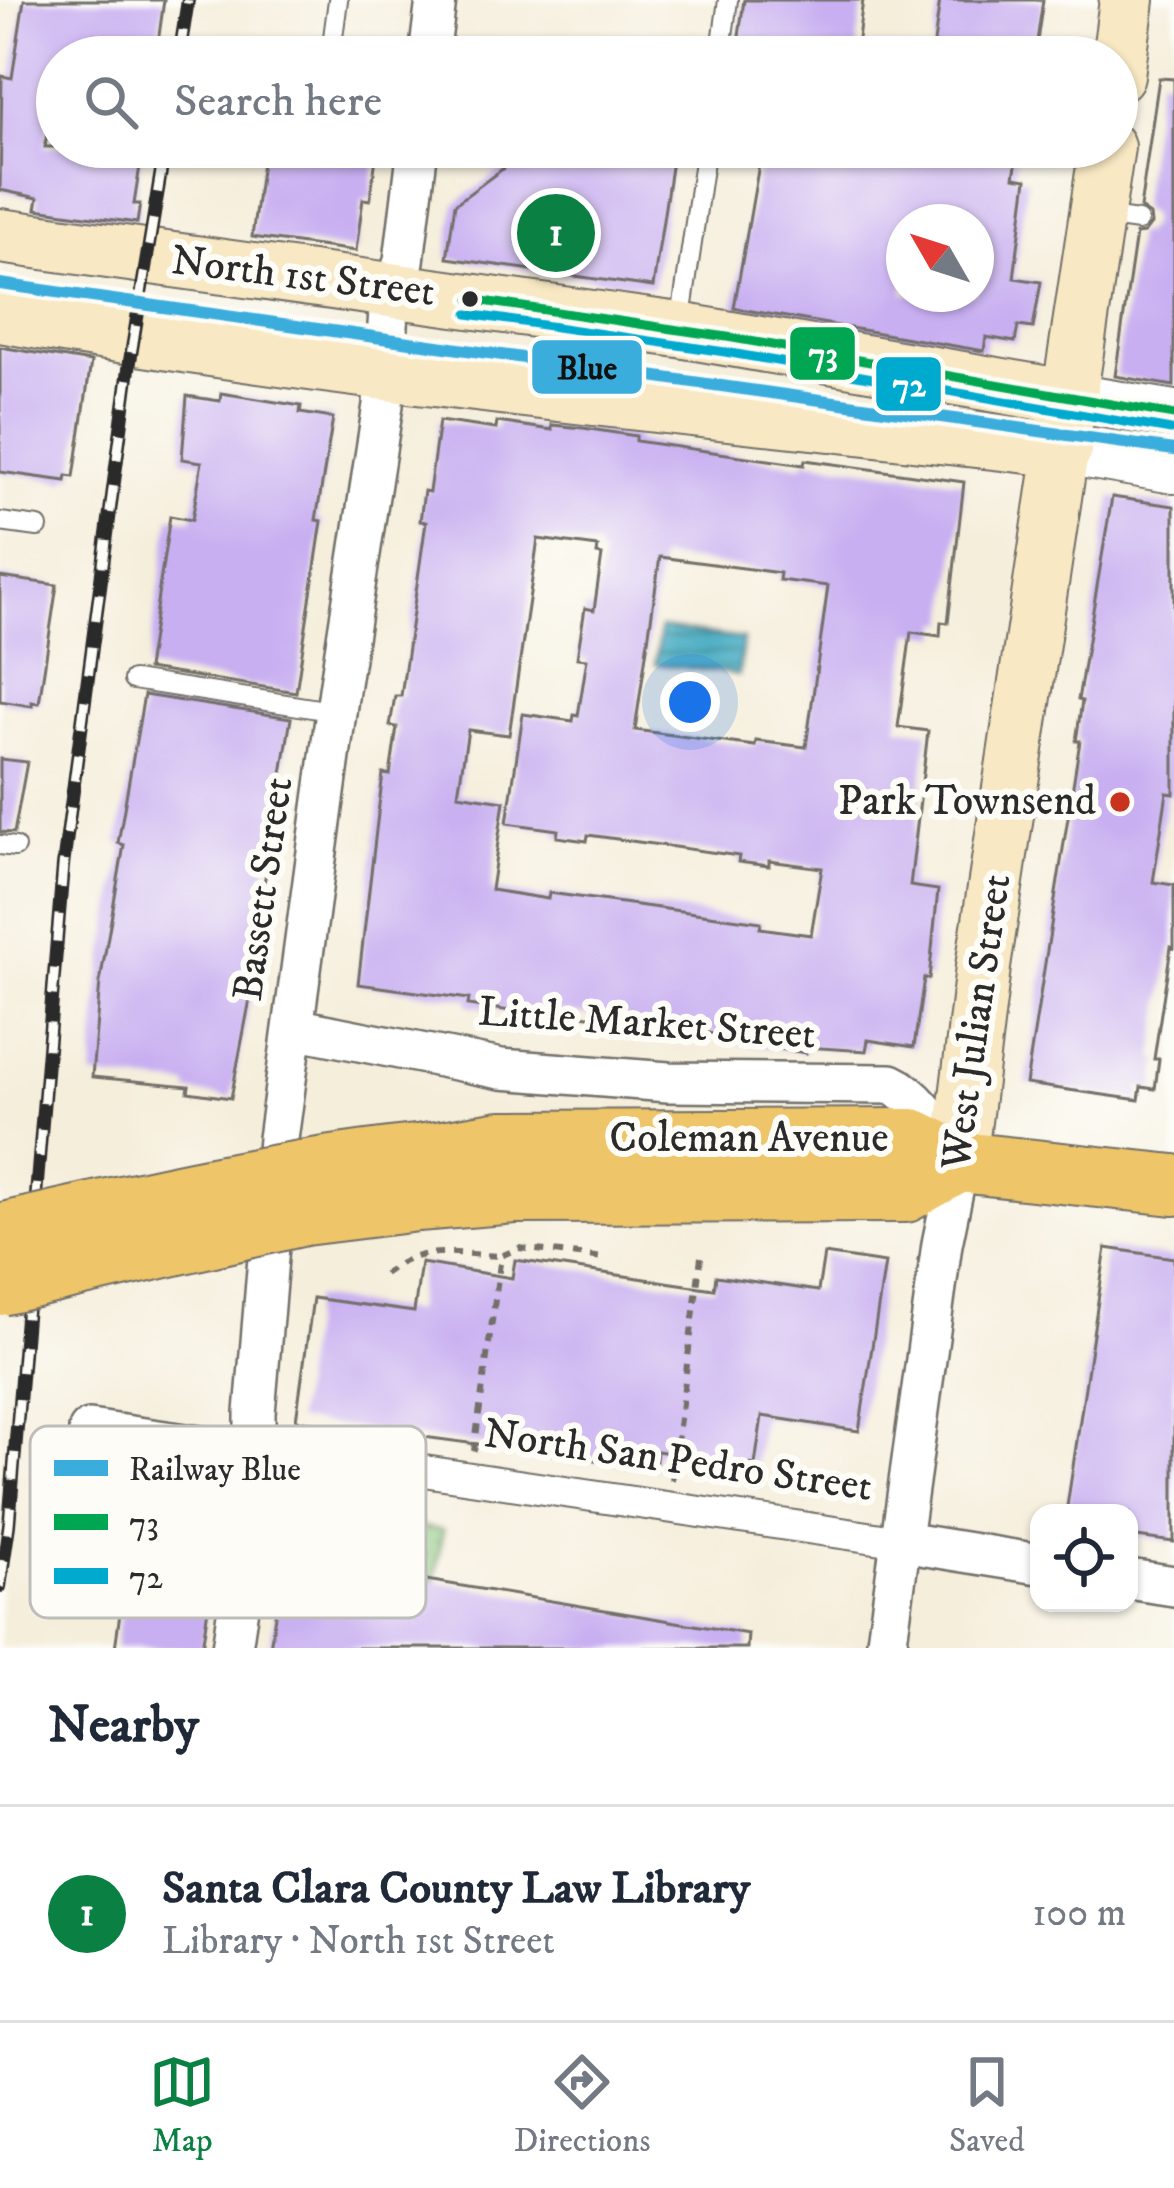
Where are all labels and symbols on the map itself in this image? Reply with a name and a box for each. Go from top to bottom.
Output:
pin: 1 [517,188,595,278]
north arrow [886,204,994,312]
street label: North 1st Street [168,235,438,319]
unlabelled marker [459,288,481,310]
line badge: 73 [788,325,857,382]
text: 73 [808,335,838,376]
line badge: Blue [530,338,644,396]
text: Blue [557,349,617,390]
line badge: 72 [874,355,943,413]
text: 72 [892,366,927,407]
your location [660,672,720,732]
street label: Bassett Street [223,774,305,1004]
place label: Park Townsend [838,776,1096,828]
marker: Park Townsend [1107,789,1133,815]
street label: West Julian Street [930,871,1023,1174]
street label: Little Market Street [477,986,817,1062]
street label: Coleman Avenue [609,1113,889,1165]
street label: North San Pedro Street [481,1408,875,1514]
legend [30,1426,426,1618]
text: Railway Blue [129,1450,301,1491]
text: 73 [129,1504,159,1545]
text: 72 [129,1558,163,1599]

